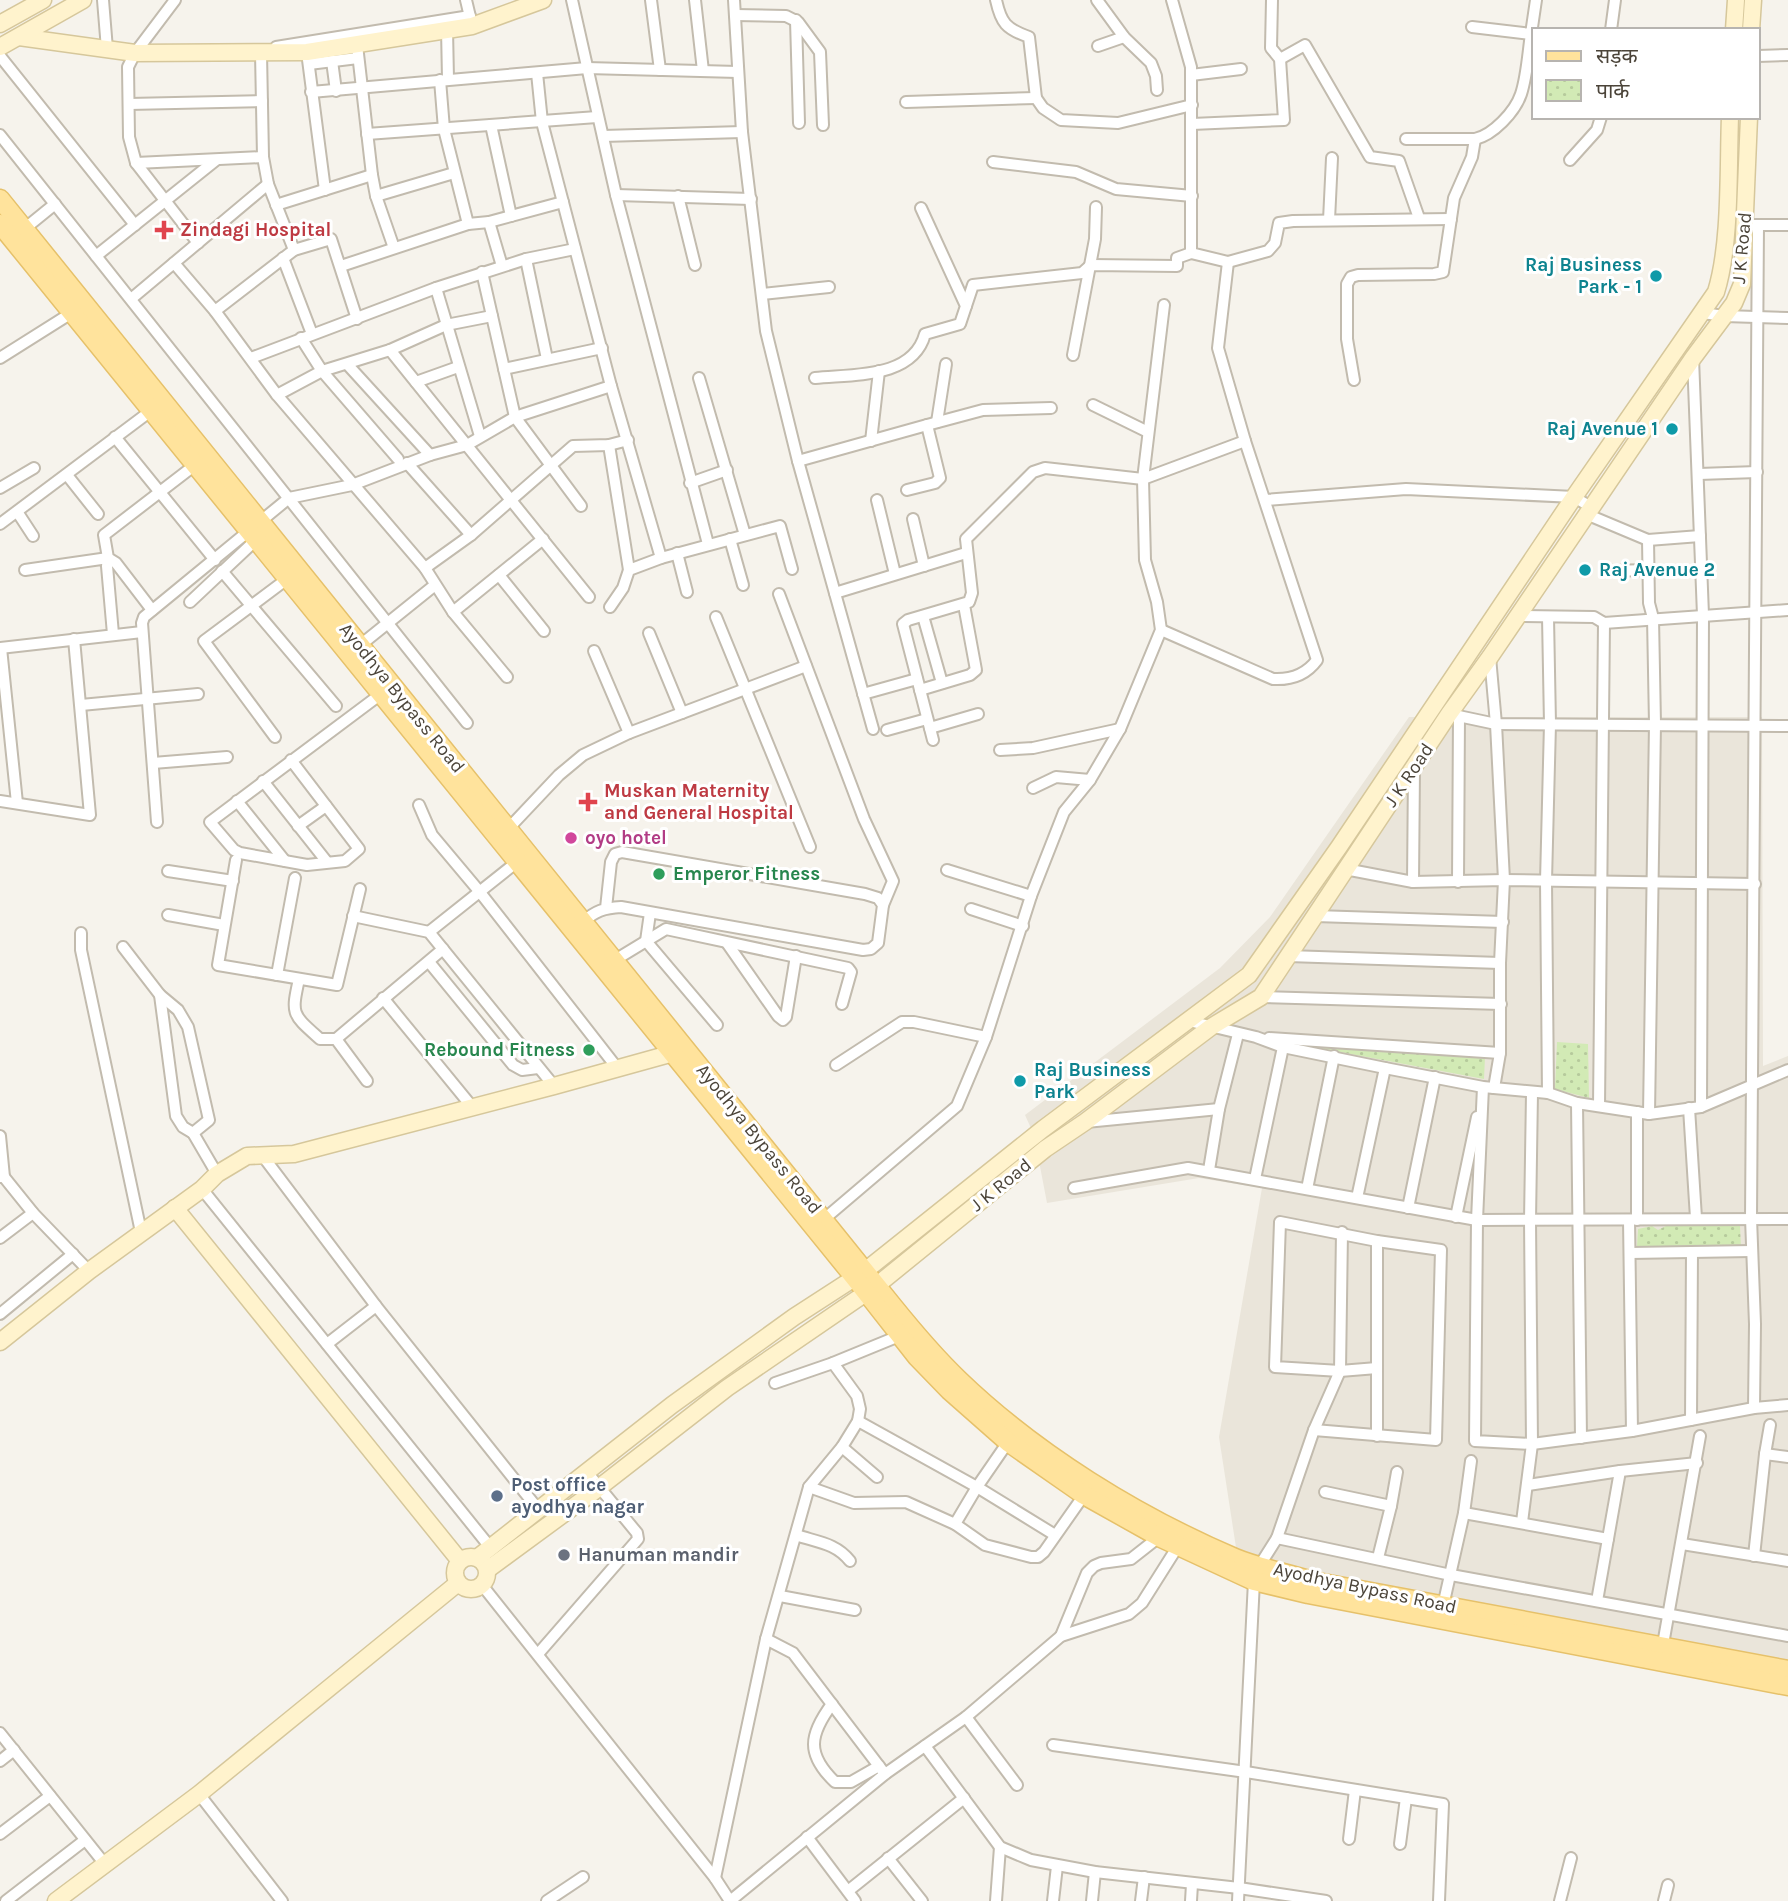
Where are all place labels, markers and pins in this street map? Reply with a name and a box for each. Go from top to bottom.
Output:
place label: Zindagi Hospital [180,219,331,241]
marker: Zindagi Hospital [154,220,174,240]
place label: Raj Business Park - 1 [1525,254,1642,298]
marker: Raj Business Park - 1 [1648,268,1664,284]
place label: Raj Avenue 1 [1547,418,1658,440]
marker: Raj Avenue 1 [1664,421,1680,437]
place label: Raj Avenue 2 [1599,559,1715,581]
marker: Raj Avenue 2 [1577,562,1593,578]
place label: Muskan Maternity and General Hospital [604,780,794,824]
marker: Muskan Maternity and General Hospital [578,792,598,812]
place label: oyo hotel [585,827,667,849]
marker: oyo hotel [563,830,579,846]
place label: Emperor Fitness [673,863,820,885]
marker: Emperor Fitness [651,866,667,882]
place label: Rebound Fitness [424,1039,575,1061]
marker: Rebound Fitness [581,1042,597,1058]
place label: Raj Business Park [1034,1059,1151,1103]
marker: Raj Business Park [1012,1073,1028,1089]
place label: Post office ayodhya nagar [511,1474,645,1518]
marker: Post office ayodhya nagar [489,1488,505,1504]
place label: Hanuman mandir [578,1544,739,1566]
marker: Hanuman mandir [556,1547,572,1563]

